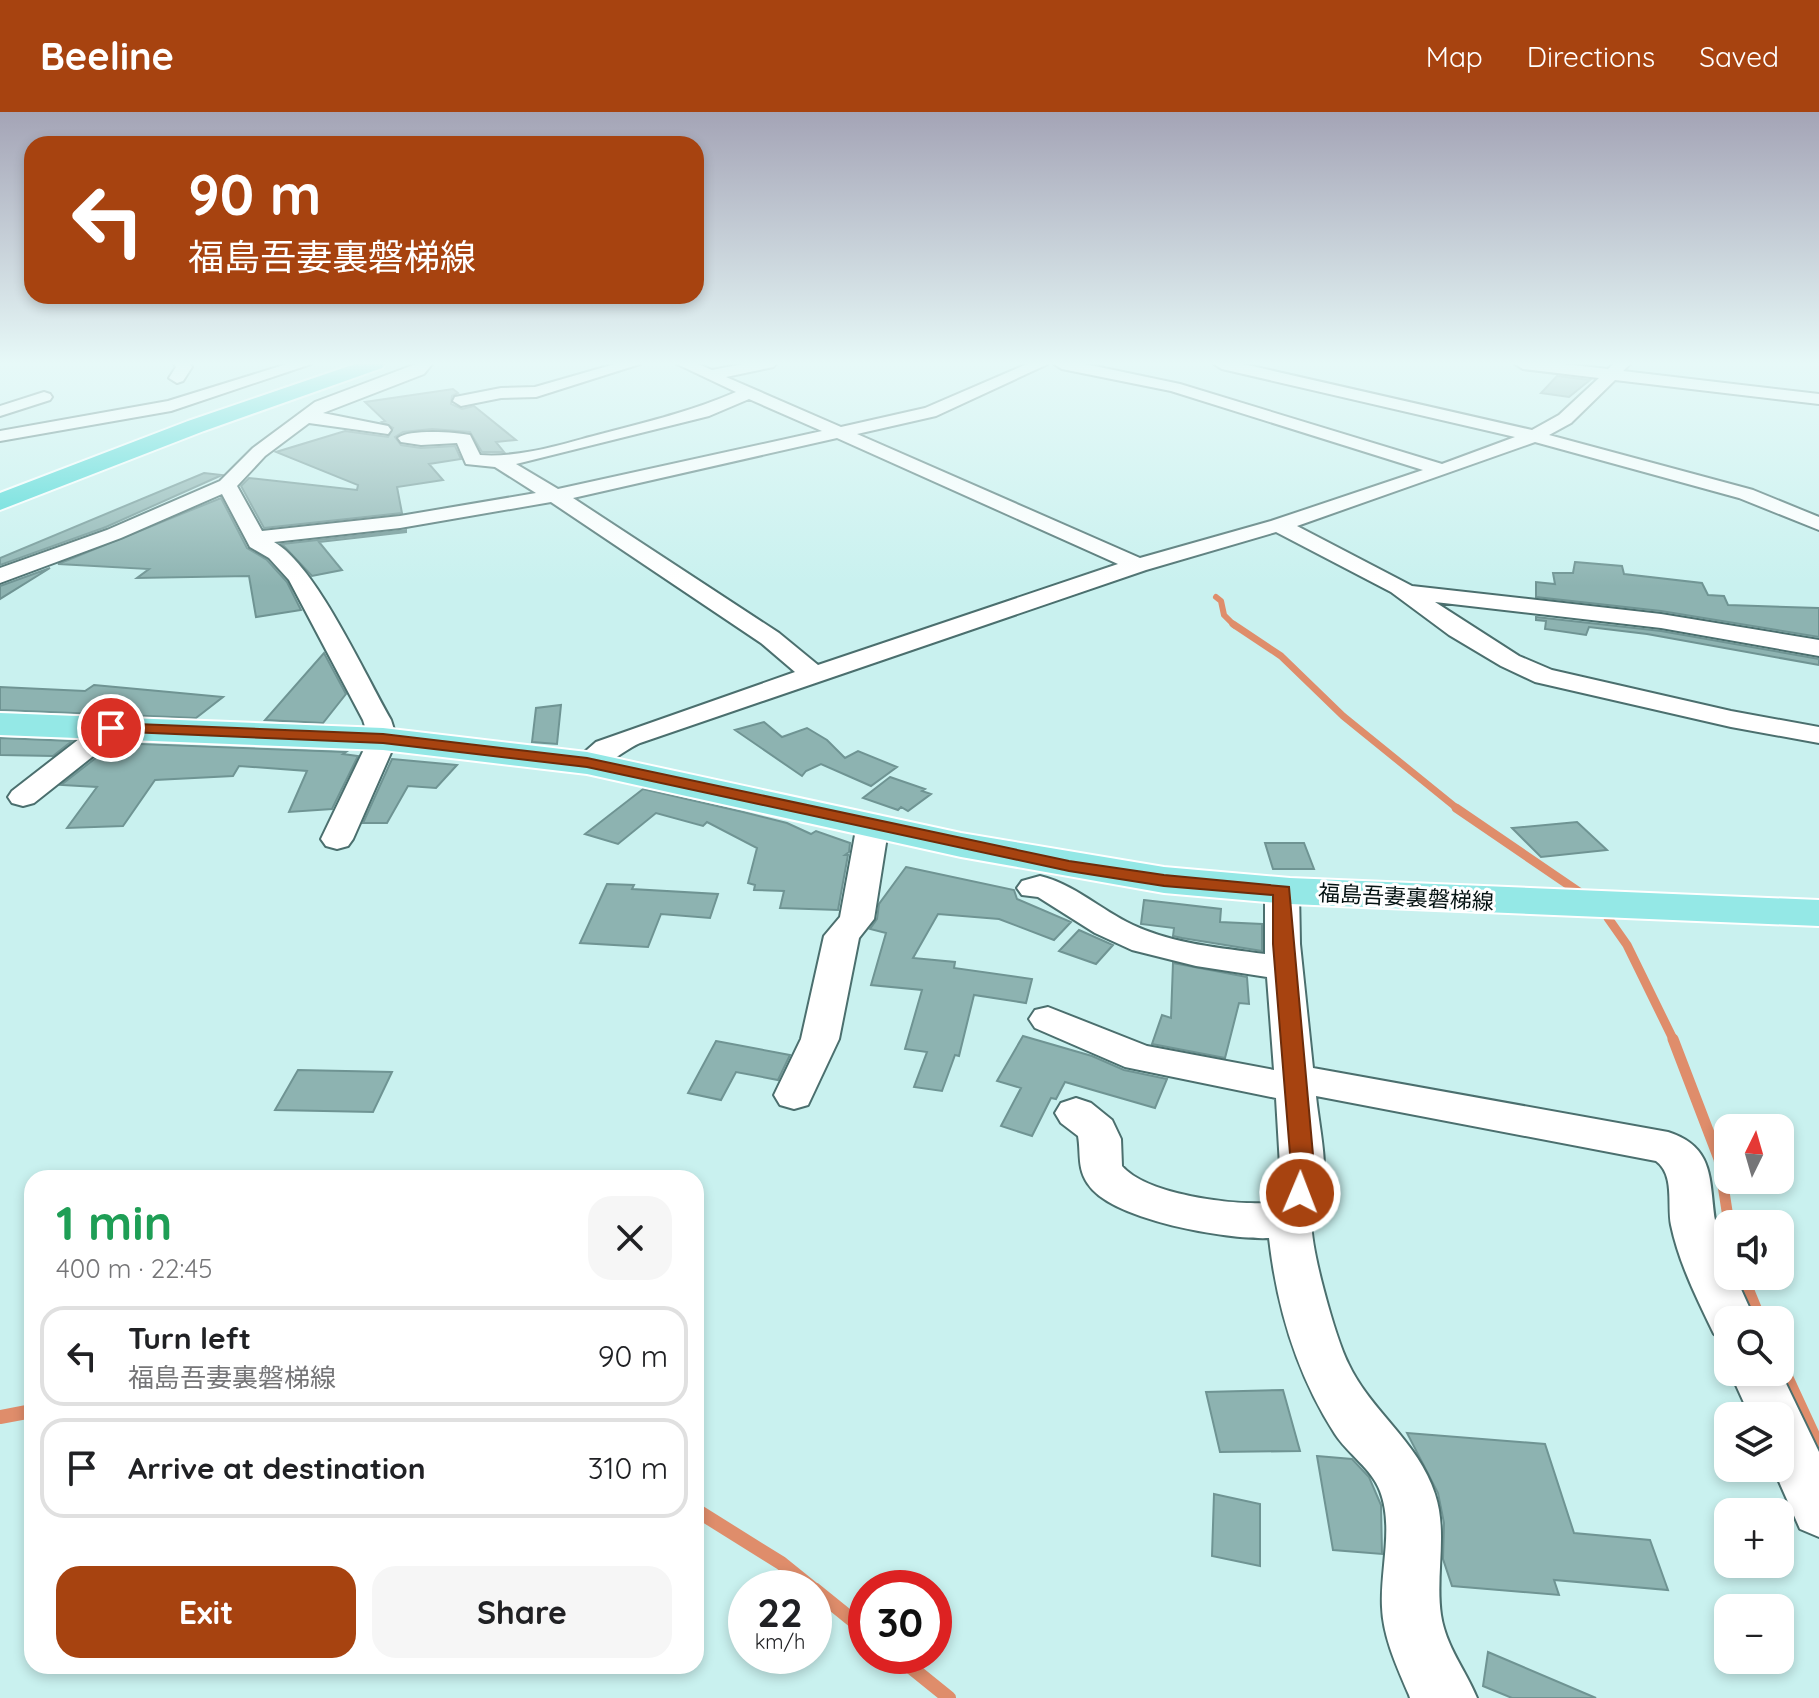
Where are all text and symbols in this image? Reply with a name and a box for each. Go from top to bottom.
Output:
text: Beeline [40,32,174,80]
text: Map [1426,39,1483,74]
text: Directions [1527,39,1655,74]
text: Saved [1699,39,1779,74]
text: 90 m [188,159,322,229]
icon: left [56,168,160,272]
text: 福島吾妻裏磐梯線 [188,234,476,279]
pin [77,694,145,762]
icon: arrive [89,706,133,750]
street label: 福島吾妻裏磐梯線 [1317,878,1495,916]
north arrow [1714,1114,1794,1194]
map controls [1714,1114,1794,1674]
position arrow [1258,1151,1342,1235]
text: 1 min [56,1192,172,1252]
button: close [588,1196,672,1280]
button: sound [1714,1210,1794,1290]
text: 400 m · 22:45 [56,1252,212,1285]
button: search [1714,1306,1794,1386]
text: Turn left [128,1319,251,1357]
icon: left [60,1334,104,1378]
text: 90 m [598,1337,668,1375]
text: 福島吾妻裏磐梯線 [128,1361,336,1394]
button: layers [1714,1402,1794,1482]
icon: arrive [60,1446,104,1490]
text: Arrive at destination [128,1449,426,1487]
text: 310 m [588,1449,668,1487]
button: + [1714,1498,1794,1578]
button: Exit [56,1566,356,1658]
button: Share [372,1566,672,1658]
speed limit sign: 30 [848,1570,952,1674]
text: 22 [757,1587,803,1637]
button: − [1714,1594,1794,1674]
text: km/h [755,1629,805,1654]

